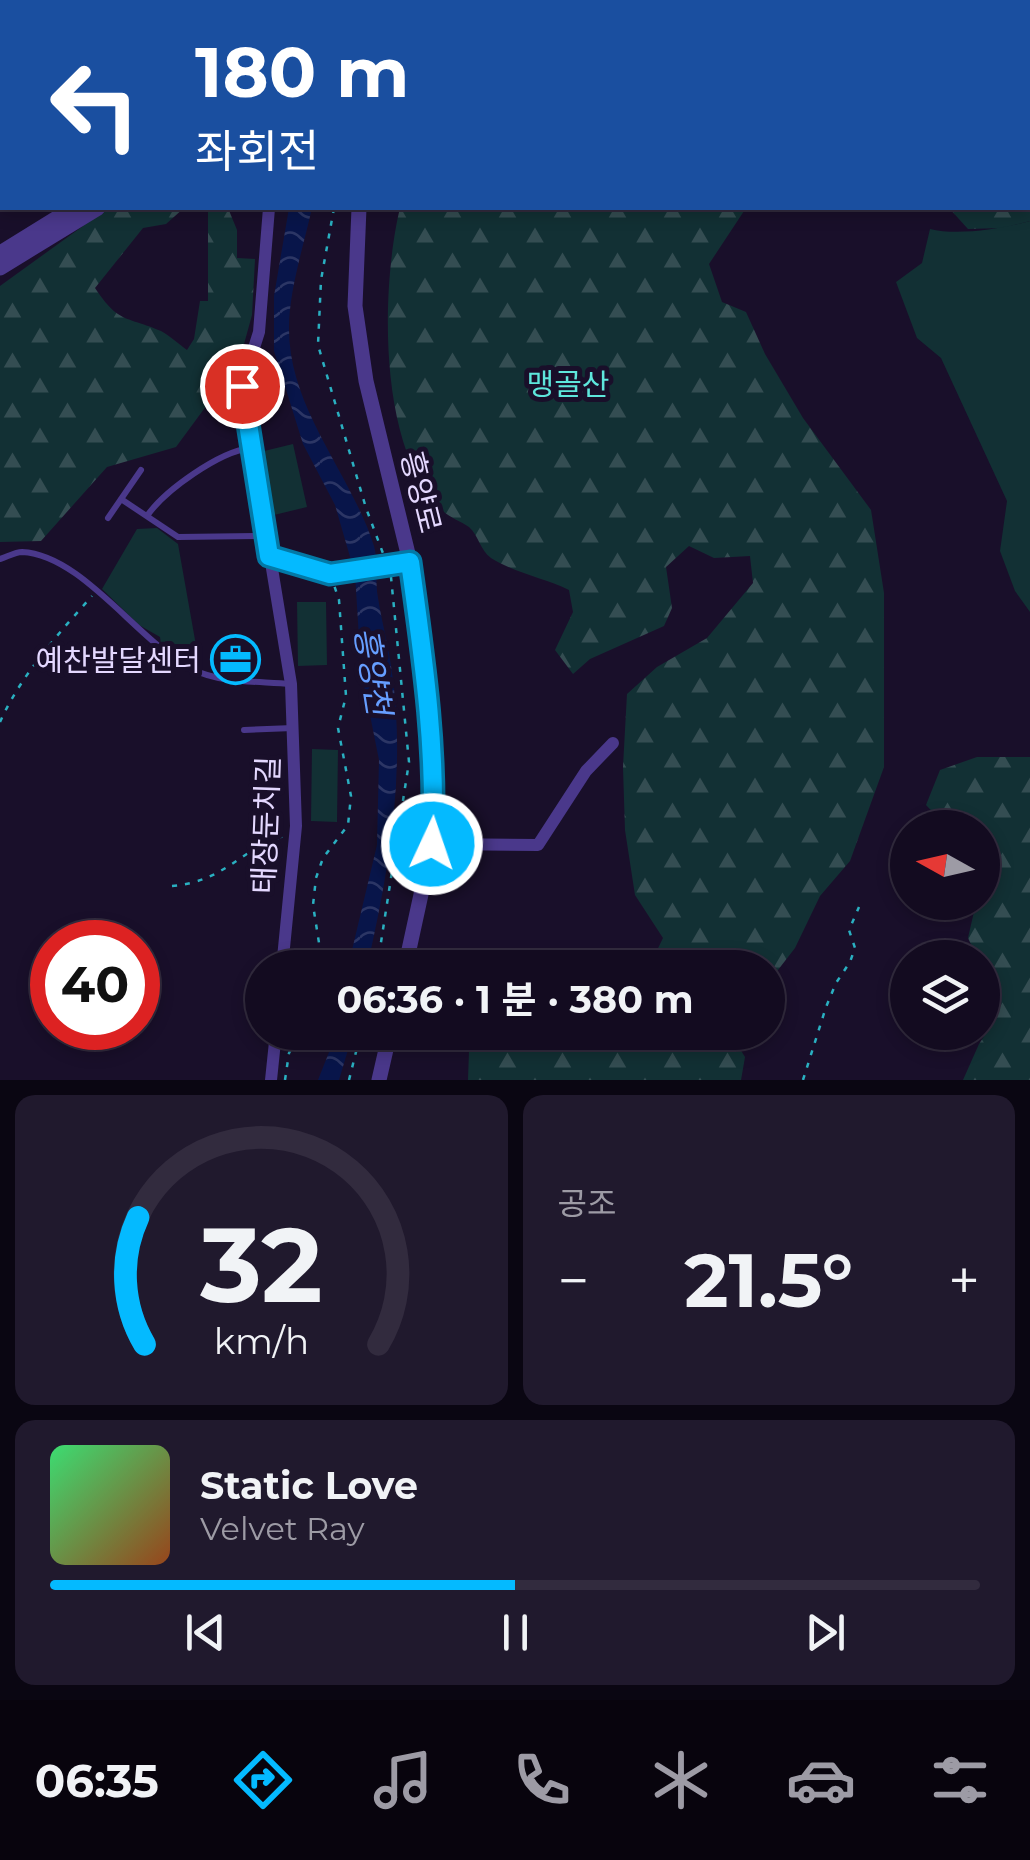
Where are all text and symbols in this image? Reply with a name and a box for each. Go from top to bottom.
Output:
text: 180 m [195,29,409,115]
icon: left [30,40,160,170]
text: 좌회전 [195,123,319,178]
pin [200,344,285,429]
icon: arrive [215,359,270,414]
park label: 맹골산 [527,366,609,403]
street label: 흥양로 [393,447,449,537]
water label: 흥양천 [347,624,400,721]
office icon: 예찬발달센터 [210,634,262,686]
place label: 예찬발달센터 [35,642,201,679]
street label: 태장둔치길 [245,755,287,895]
position arrow [380,792,484,896]
north arrow [890,810,1000,920]
map controls [890,810,1000,1050]
speed limit sign: 40 [30,920,160,1050]
button: layers [890,940,1000,1050]
text: 06:36 · 1 분 · 380 m [336,976,694,1023]
text: 공조 [558,1184,616,1223]
text: 32 [199,1201,322,1328]
text: 21.5° [684,1234,853,1326]
text: − [558,1247,589,1314]
text: + [948,1247,980,1314]
text: km/h [214,1319,309,1363]
text: Static Love [200,1462,418,1509]
text: Velvet Ray [200,1509,365,1548]
icon: previous [178,1605,233,1660]
icon: pause [488,1605,543,1660]
icon: next [798,1605,853,1660]
icon: directions [228,1745,298,1815]
icon: music [368,1745,438,1815]
icon: phone [507,1745,577,1815]
icon: climate [646,1745,716,1815]
icon: car [786,1745,856,1815]
icon: filters [925,1745,995,1815]
text: 06:35 [35,1753,159,1808]

